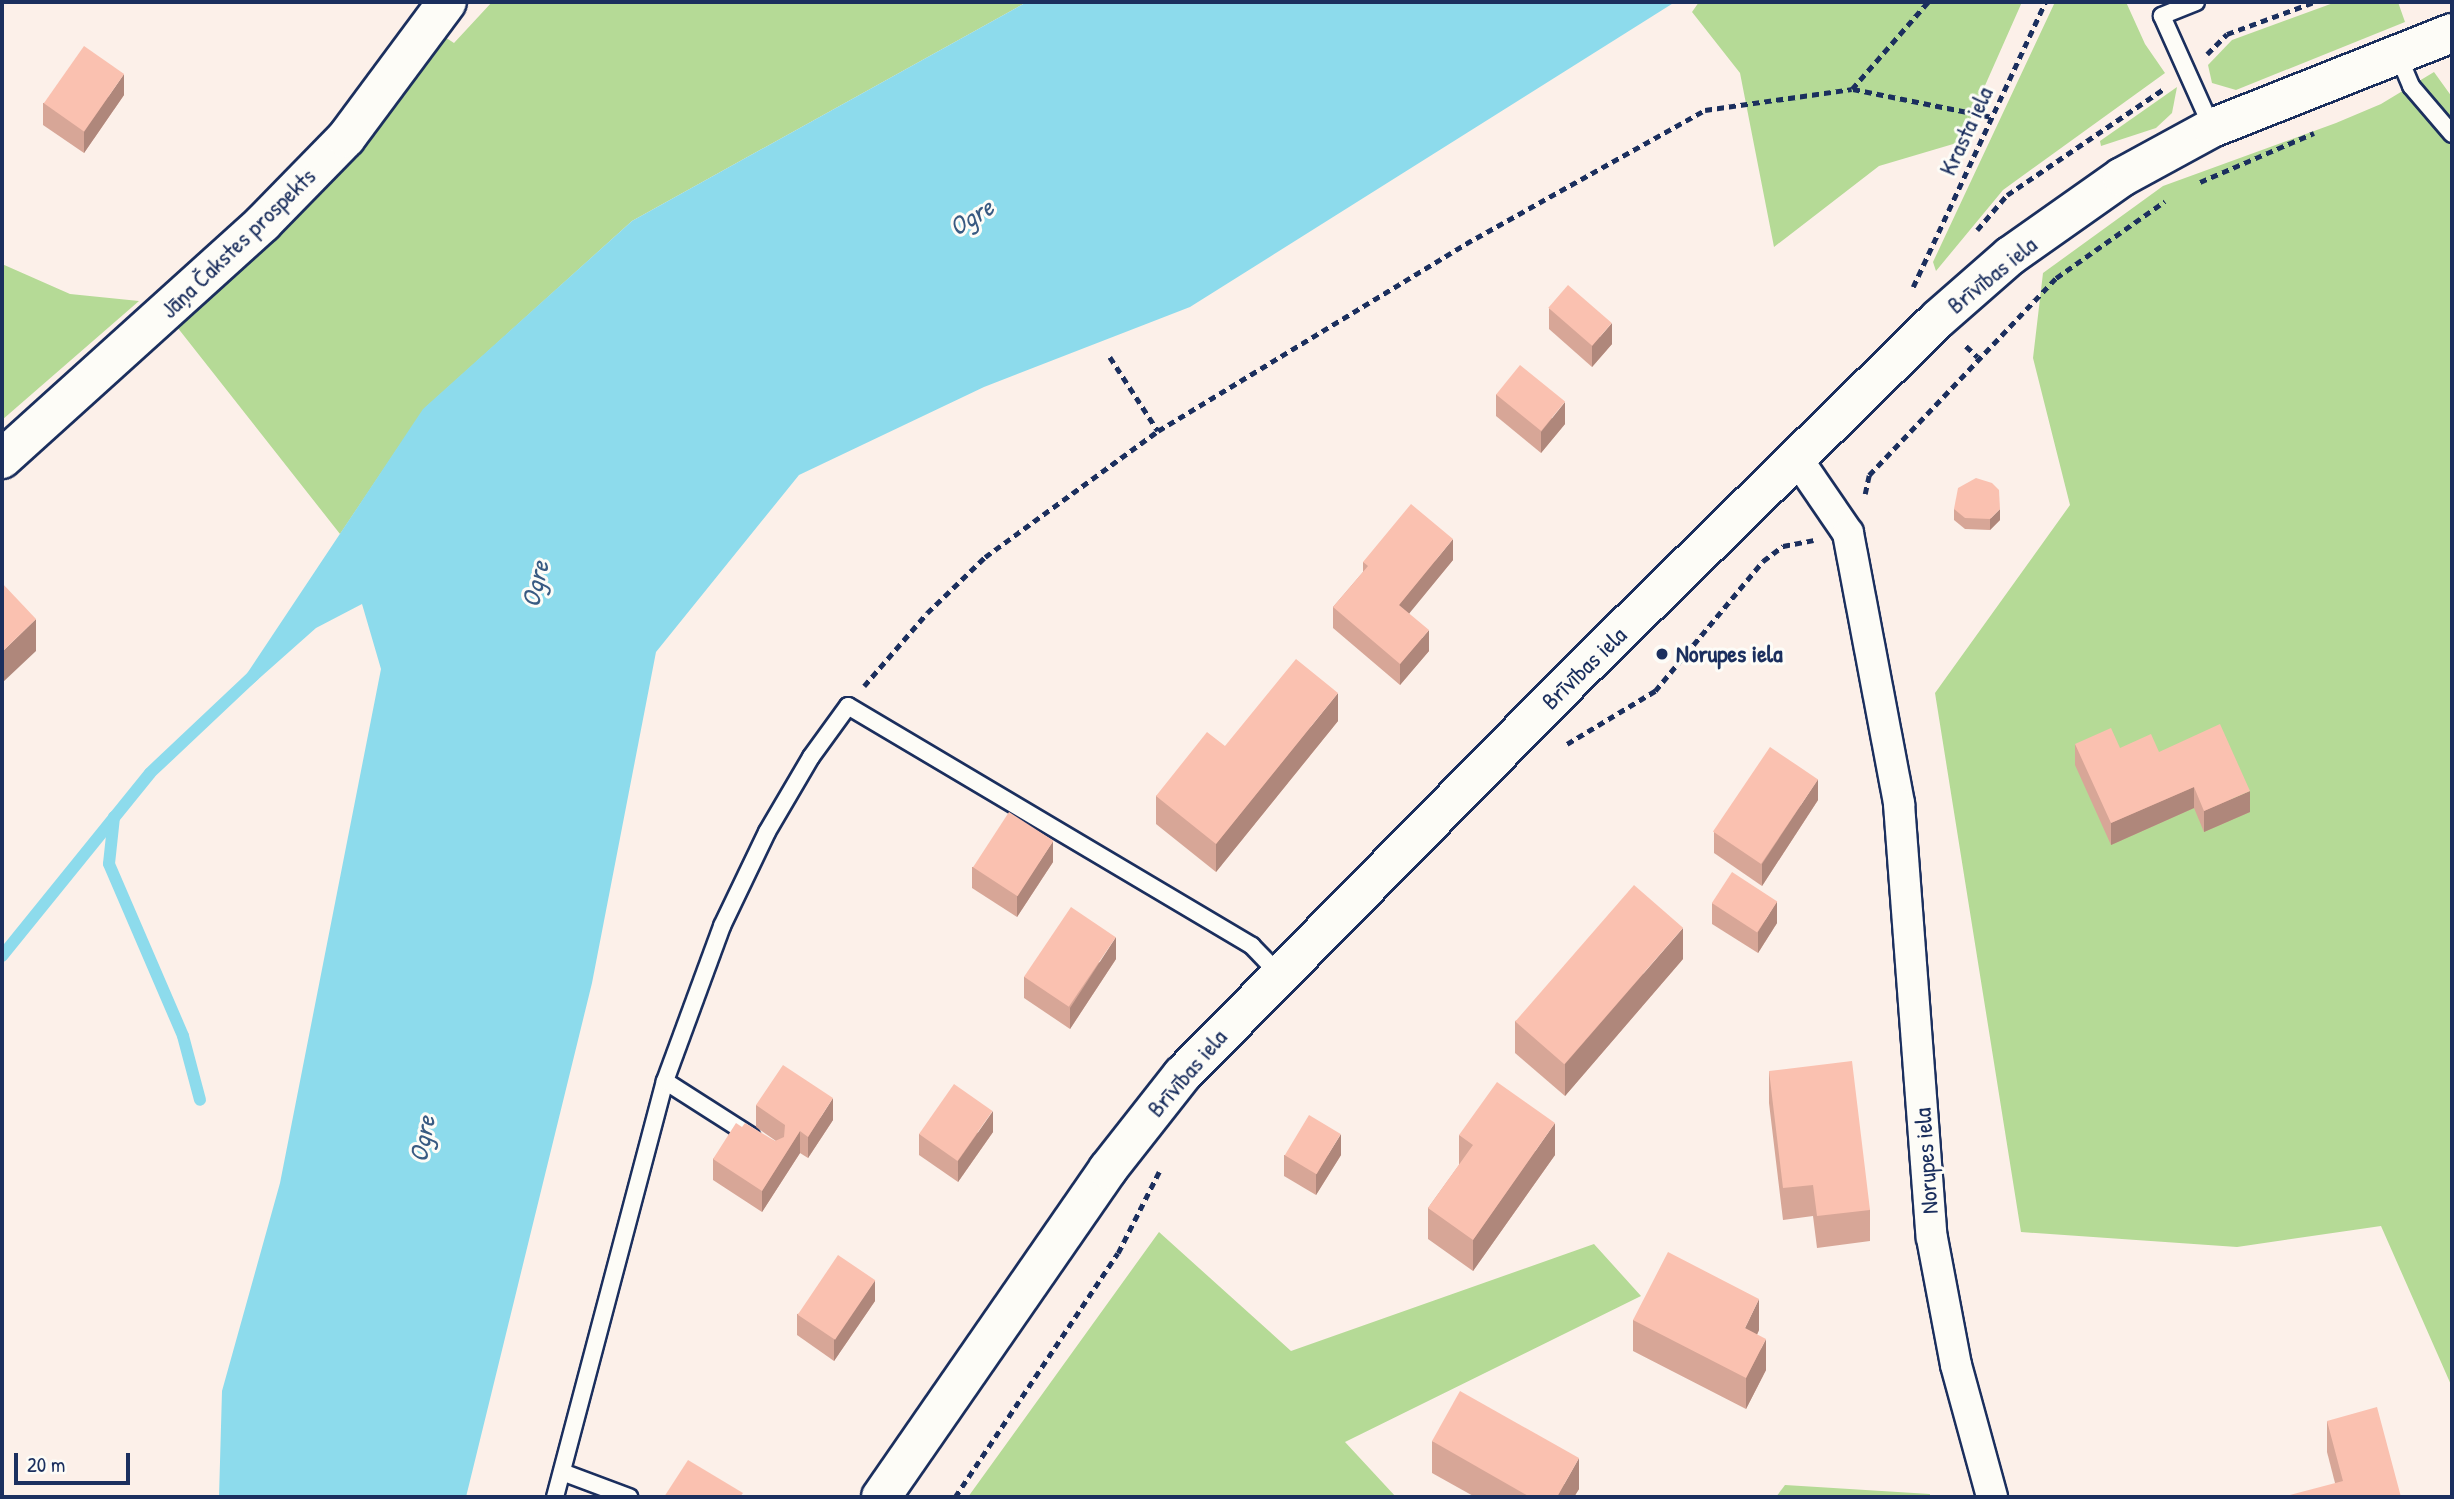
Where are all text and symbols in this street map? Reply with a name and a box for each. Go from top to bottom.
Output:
street label: Krasta iela [1933,82,1999,180]
street label: Jāņa Čakstes prospekts [155,162,321,324]
water label: Ogre [943,191,999,243]
street label: Brīvības iela [1942,230,2042,320]
water label: Ogre [515,558,555,610]
street label: Brīvības iela [1536,621,1632,715]
place label: Norupes iela [1676,640,1783,668]
marker: Norupes iela [1654,646,1670,662]
street label: Brīvības iela [1141,1023,1233,1123]
street label: Norupes iela [1908,1107,1944,1215]
water label: Ogre [402,1113,442,1165]
scale bar [18,1440,133,1484]
text: 20 m [27,1450,65,1479]

